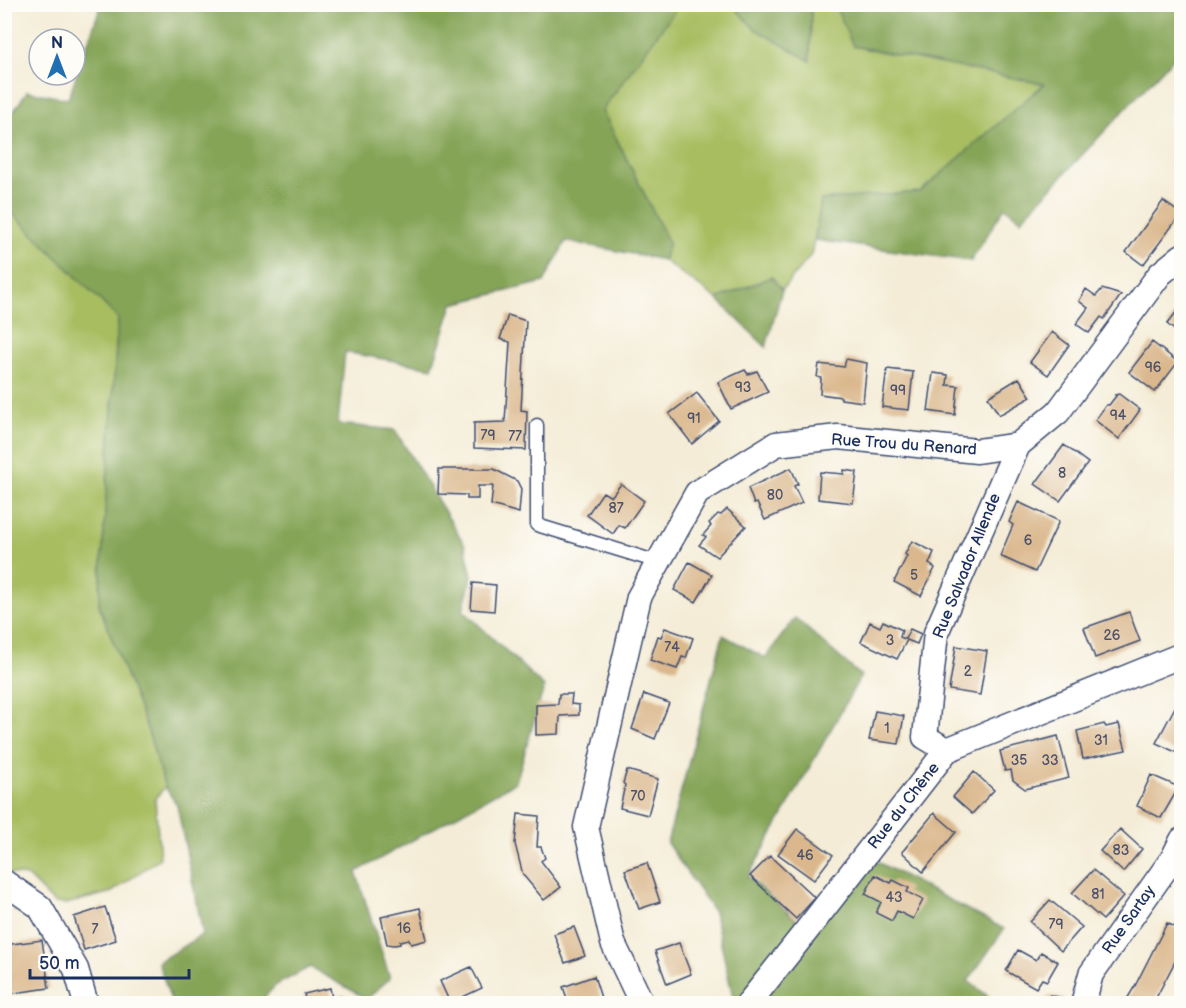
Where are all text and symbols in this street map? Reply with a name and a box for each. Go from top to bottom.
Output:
north arrow [27,27,87,87]
text: N [51,34,63,53]
house number: 96 [1145,359,1162,376]
house number: 93 [735,379,751,396]
house number: 99 [890,382,906,399]
house number: 94 [1110,407,1127,424]
house number: 91 [687,410,701,427]
house number: 79 [481,427,495,444]
house number: 77 [508,428,522,445]
street label: Rue Trou du Renard [830,430,978,460]
house number: 8 [1058,465,1066,482]
house number: 80 [767,487,783,504]
street label: Rue Salvador Allende [929,490,1005,641]
house number: 87 [608,500,624,517]
house number: 6 [1024,532,1033,549]
house number: 5 [910,567,918,584]
house number: 26 [1104,627,1121,644]
house number: 3 [886,632,894,649]
house number: 74 [664,639,680,656]
house number: 2 [964,663,973,680]
house number: 1 [884,720,890,737]
house number: 31 [1094,732,1108,749]
house number: 35 [1011,752,1027,769]
house number: 33 [1041,752,1059,769]
street label: Rue du Chêne [864,758,944,853]
house number: 70 [630,788,646,805]
house number: 83 [1113,842,1129,859]
house number: 46 [796,847,814,864]
street label: Rue Sartay [1099,881,1160,958]
house number: 81 [1091,886,1105,903]
house number: 43 [885,889,903,906]
house number: 79 [1049,916,1063,933]
house number: 16 [397,920,411,937]
house number: 7 [92,921,99,938]
scale bar [30,942,189,980]
text: 50 m [39,953,80,974]

